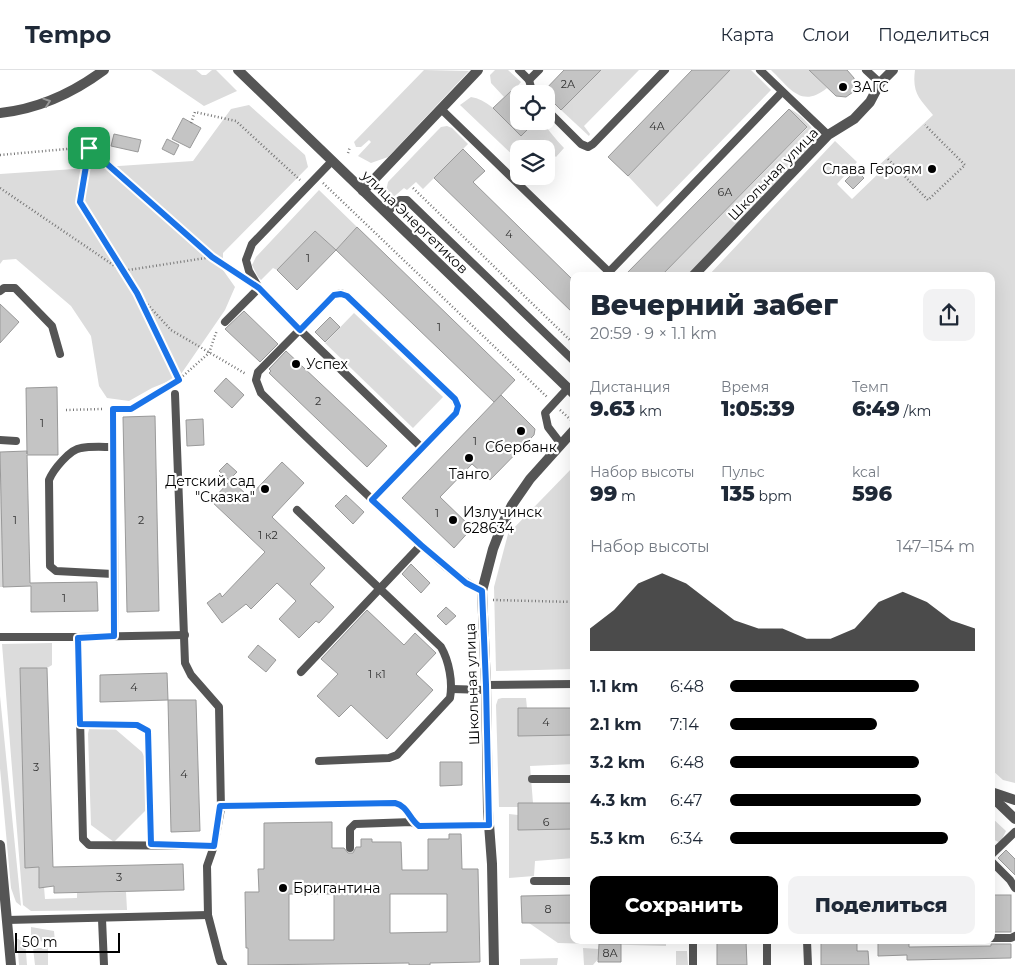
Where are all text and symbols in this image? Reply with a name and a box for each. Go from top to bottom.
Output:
text: Tempo [25,20,111,49]
text: Карта [720,24,774,46]
text: Слои [802,24,850,46]
text: Поделиться [878,24,990,46]
house number: 2А [561,77,576,91]
place label: ЗАГС [853,78,889,96]
marker: ЗАГС [837,81,849,93]
map controls [510,85,555,185]
button: locate [510,85,555,130]
one-way arrow [42,98,51,108]
house number: 4А [649,119,666,133]
street label: Школьная улица [724,124,822,224]
pin [68,127,110,169]
icon: arrive [75,134,103,162]
button: layers [510,140,555,185]
place label: Слава Героям [822,160,922,178]
marker: Слава Героям [926,163,938,175]
street label: улица Энергетиков [357,166,472,278]
house number: 6А [718,185,733,199]
house number: 4 [505,227,513,241]
house number: 1 [306,251,310,265]
text: Вечерний забег [590,288,838,322]
button: share [923,289,975,341]
house number: 1 [437,320,441,334]
text: 20:59 · 9 × 1.1 km [590,324,717,343]
place label: Успех [306,355,349,373]
marker: Успех [290,358,302,370]
text: Дистанция [590,378,670,396]
text: Время [721,378,769,396]
text: Темп [852,378,889,396]
house number: 2 [315,394,321,408]
text: 9.63 [590,396,635,421]
text: 1:05:39 [721,396,795,421]
text: 6:49 [852,396,900,421]
text: km [635,402,662,420]
text: /km [900,402,931,420]
house number: 1 [40,416,44,430]
marker: Сбербанк [515,425,527,437]
house number: 1 [473,434,477,448]
place label: Сбербанк [485,438,557,456]
marker: Танго [463,452,475,464]
text: Набор высоты [590,463,695,481]
text: Пульс [721,463,765,481]
text: kcal [852,463,880,481]
place label: Танго [449,465,489,483]
place label: Детский сад "Сказка" [165,472,255,506]
text: 99 [590,481,617,506]
text: 135 [721,481,755,506]
text: 596 [852,481,892,506]
marker: Детский сад "Сказка" [259,483,271,495]
text: m [617,487,636,505]
text: bpm [755,487,792,505]
place label: Излучинск 628634 [463,503,542,537]
house number: 1 [435,506,439,520]
house number: 1 [13,513,17,527]
house number: 2 [138,513,144,527]
marker: Излучинск 628634 [447,514,459,526]
house number: 1 к2 [258,528,278,542]
text: Набор высоты [590,537,710,556]
text: 147–154 m [897,537,975,556]
house number: 1 [62,591,66,605]
street label: Школьная улица [461,623,483,745]
house number: 1 к1 [368,667,386,681]
text: 1.1 km [590,677,638,696]
text: 6:48 [670,677,704,696]
house number: 4 [130,680,138,694]
house number: 4 [542,715,550,729]
text: 2.1 km [590,715,642,734]
text: 7:14 [670,715,699,734]
text: 3.2 km [590,753,645,772]
text: 6:48 [670,753,704,772]
house number: 3 [33,760,39,774]
house number: 4 [180,767,188,781]
text: 4.3 km [590,791,647,810]
text: 6:47 [670,791,702,810]
house number: 6 [543,815,550,829]
text: 5.3 km [590,829,645,848]
text: 6:34 [670,829,703,848]
house number: 3 [116,870,122,884]
button: Сохранить [590,876,778,934]
button: Поделиться [788,876,975,934]
place label: Бригантина [293,879,381,897]
marker: Бригантина [277,882,289,894]
house number: 8 [544,902,552,916]
scale bar [15,930,120,953]
text: 50 m [22,933,58,951]
house number: 8А [602,946,618,960]

